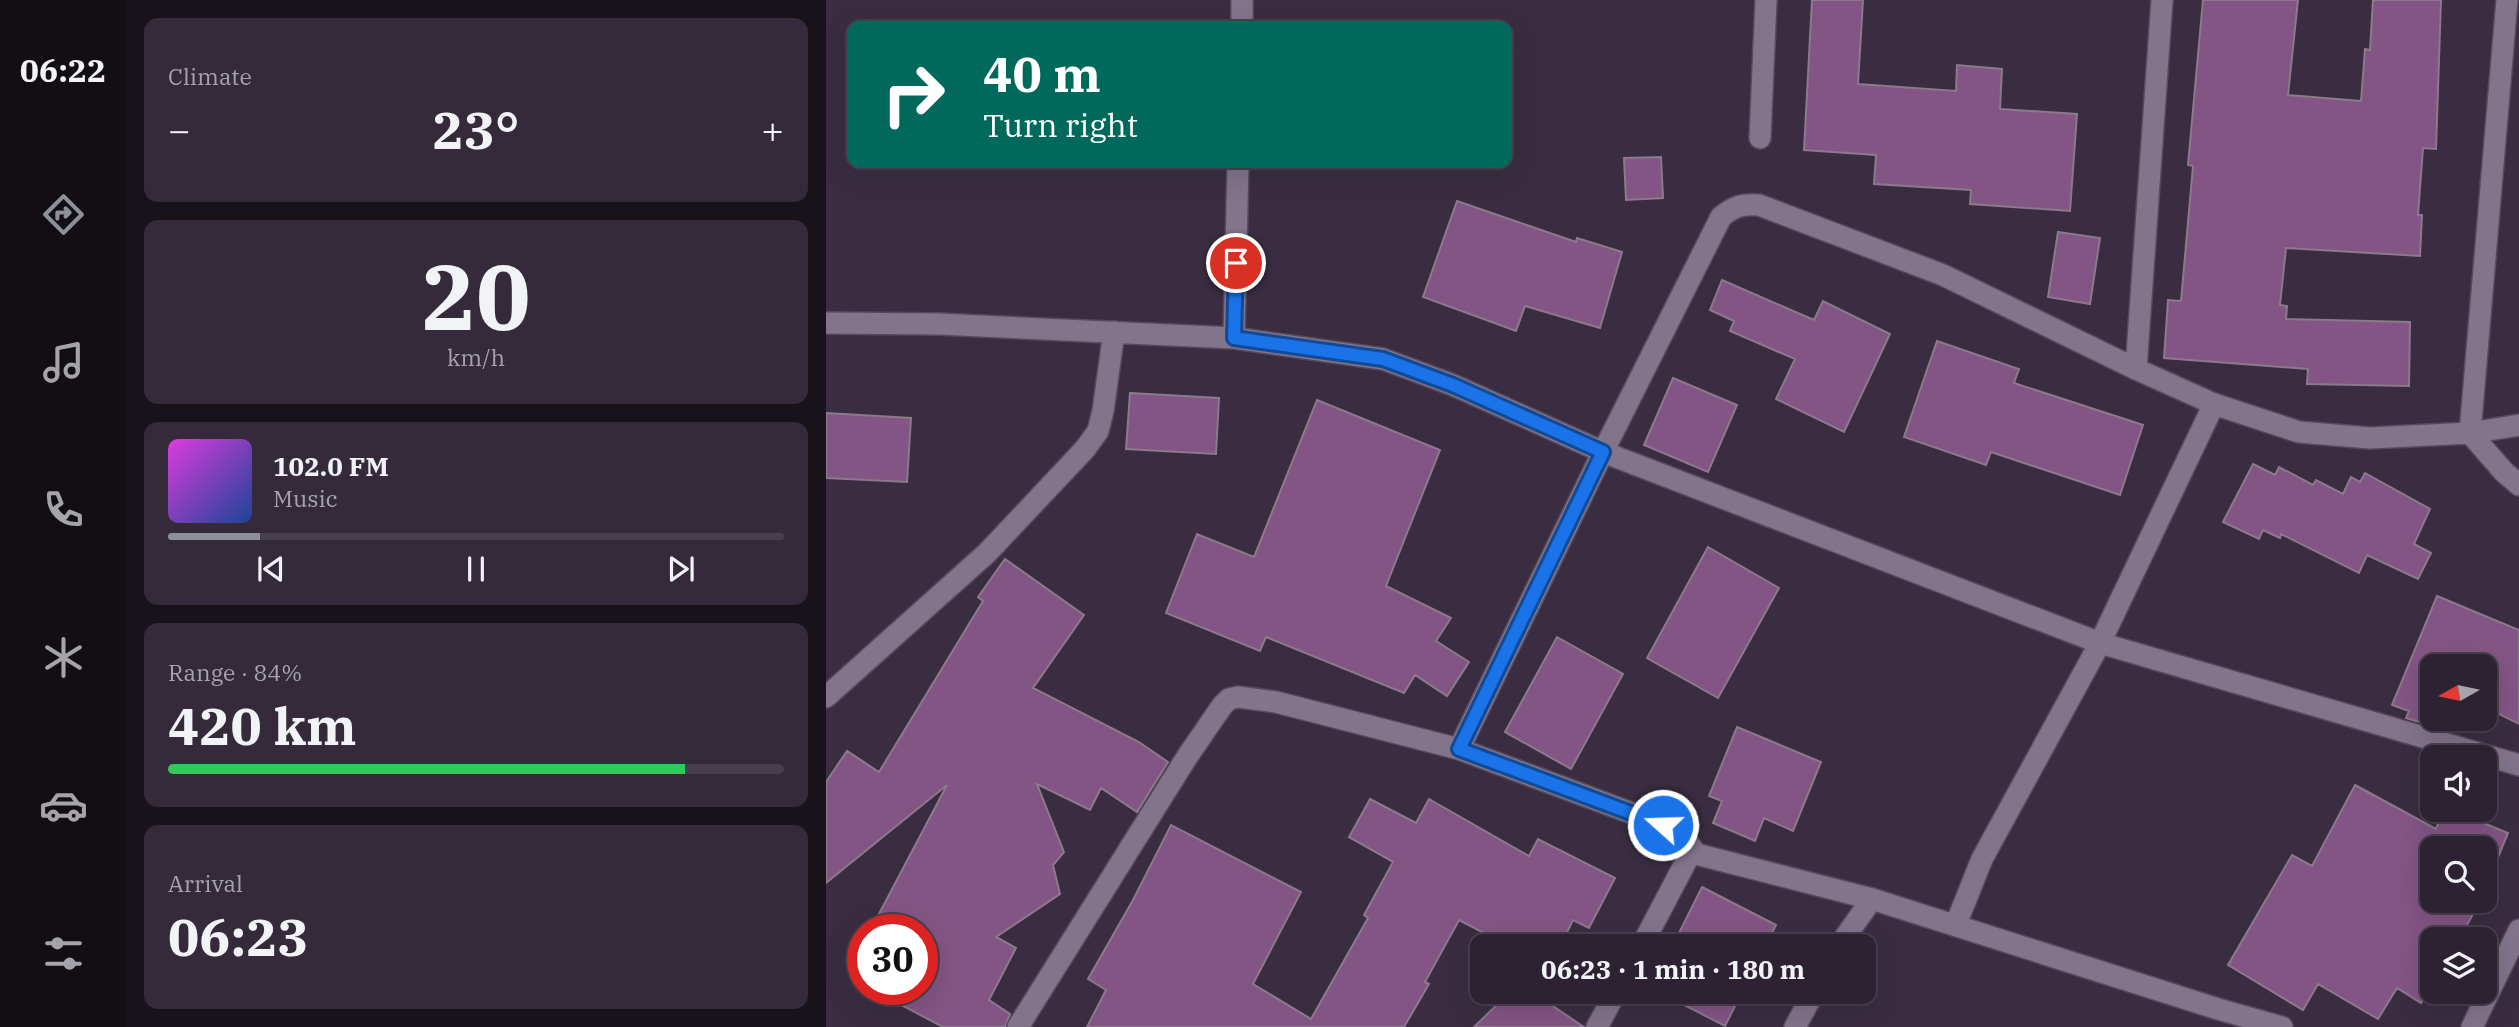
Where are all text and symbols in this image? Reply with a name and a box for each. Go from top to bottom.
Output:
text: 40 m [983,42,1101,105]
text: 06:22 [20,49,106,91]
icon: right [868,49,959,140]
text: Climate [168,61,252,91]
text: 23° [433,96,519,163]
text: Turn right [983,104,1138,146]
text: − [168,105,191,154]
text: + [761,105,784,154]
icon: directions [39,190,88,239]
pin [1206,233,1266,293]
text: 20 [421,237,531,355]
icon: arrive [1217,244,1255,282]
icon: music [39,338,88,387]
text: km/h [447,342,505,372]
text: 102.0 FM [273,449,389,483]
text: Music [273,483,338,513]
icon: phone [39,485,88,534]
icon: previous [252,550,290,588]
icon: pause [457,550,495,588]
icon: next [662,550,700,588]
icon: climate [39,633,88,682]
north arrow [2420,654,2497,732]
map controls [2420,654,2497,1004]
text: Range · 84% [168,657,302,687]
text: 420 km [168,692,357,759]
button: sound [2420,745,2497,822]
icon: car [39,781,88,830]
position arrow [1626,788,1700,862]
button: search [2420,836,2497,913]
text: Arrival [168,868,243,898]
text: 06:23 [168,903,309,970]
speed limit sign: 30 [847,914,938,1005]
button: layers [2420,927,2497,1004]
icon: filters [39,929,88,978]
text: 06:23 · 1 min · 180 m [1541,952,1805,986]

